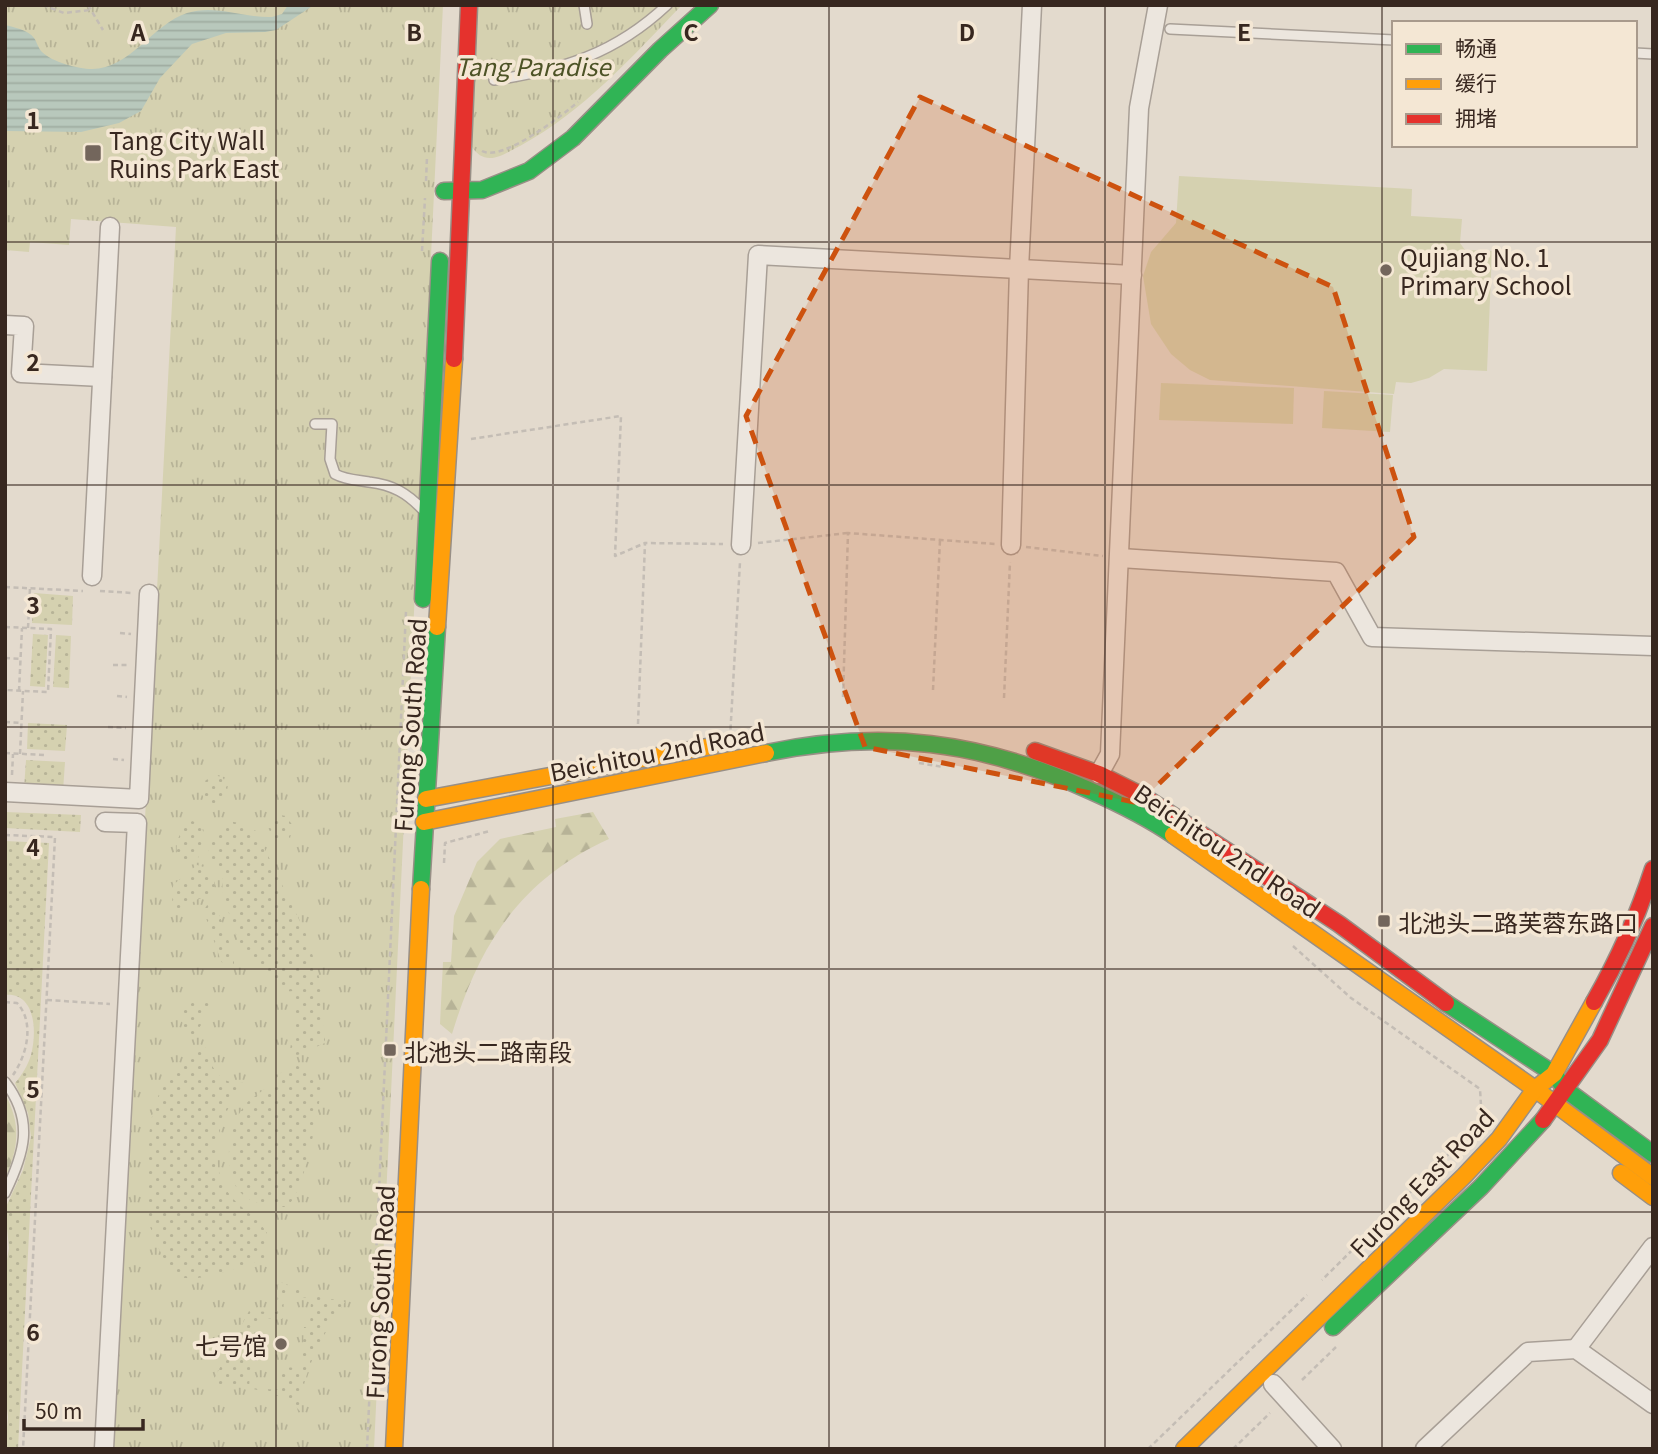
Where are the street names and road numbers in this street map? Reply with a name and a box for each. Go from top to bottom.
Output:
street label: Furong South Road [384,617,434,833]
street label: Beichitou 2nd Road [547,713,767,789]
street label: Beichitou 2nd Road [1128,775,1328,925]
street label: Furong East Road [1341,1100,1501,1264]
street label: Furong South Road [356,1184,402,1400]

